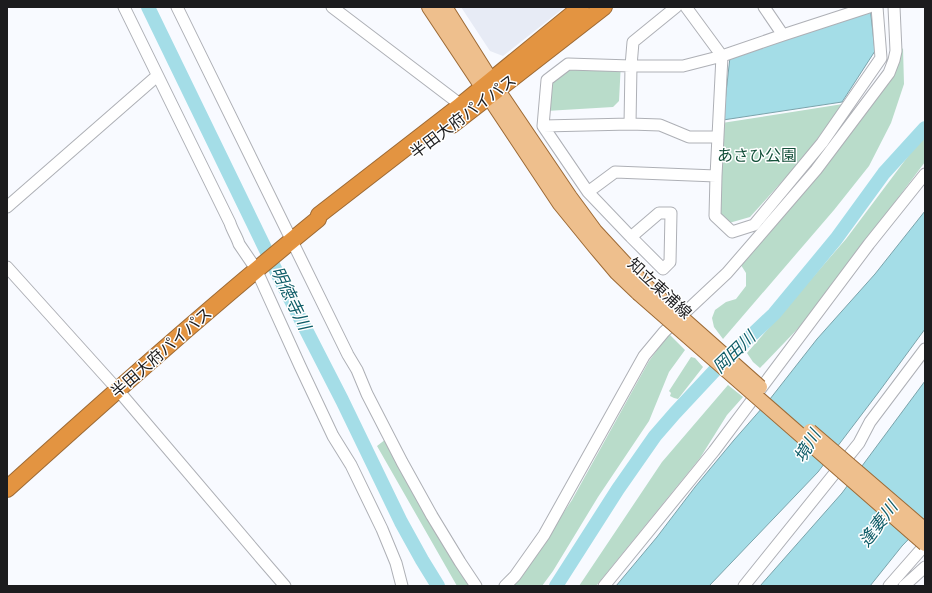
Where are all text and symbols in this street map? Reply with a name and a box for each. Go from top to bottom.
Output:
street label: 半田大府パイパス [408,72,519,162]
park label: あさひ公園 [717,147,797,164]
street label: 知立東浦線 [625,255,695,322]
water label: 明徳寺川 [268,263,315,334]
street label: 半田大府パイパス [108,305,215,401]
water label: 岡田川 [710,327,760,376]
water label: 境川 [791,425,825,465]
water label: 逢妻川 [855,497,902,550]

